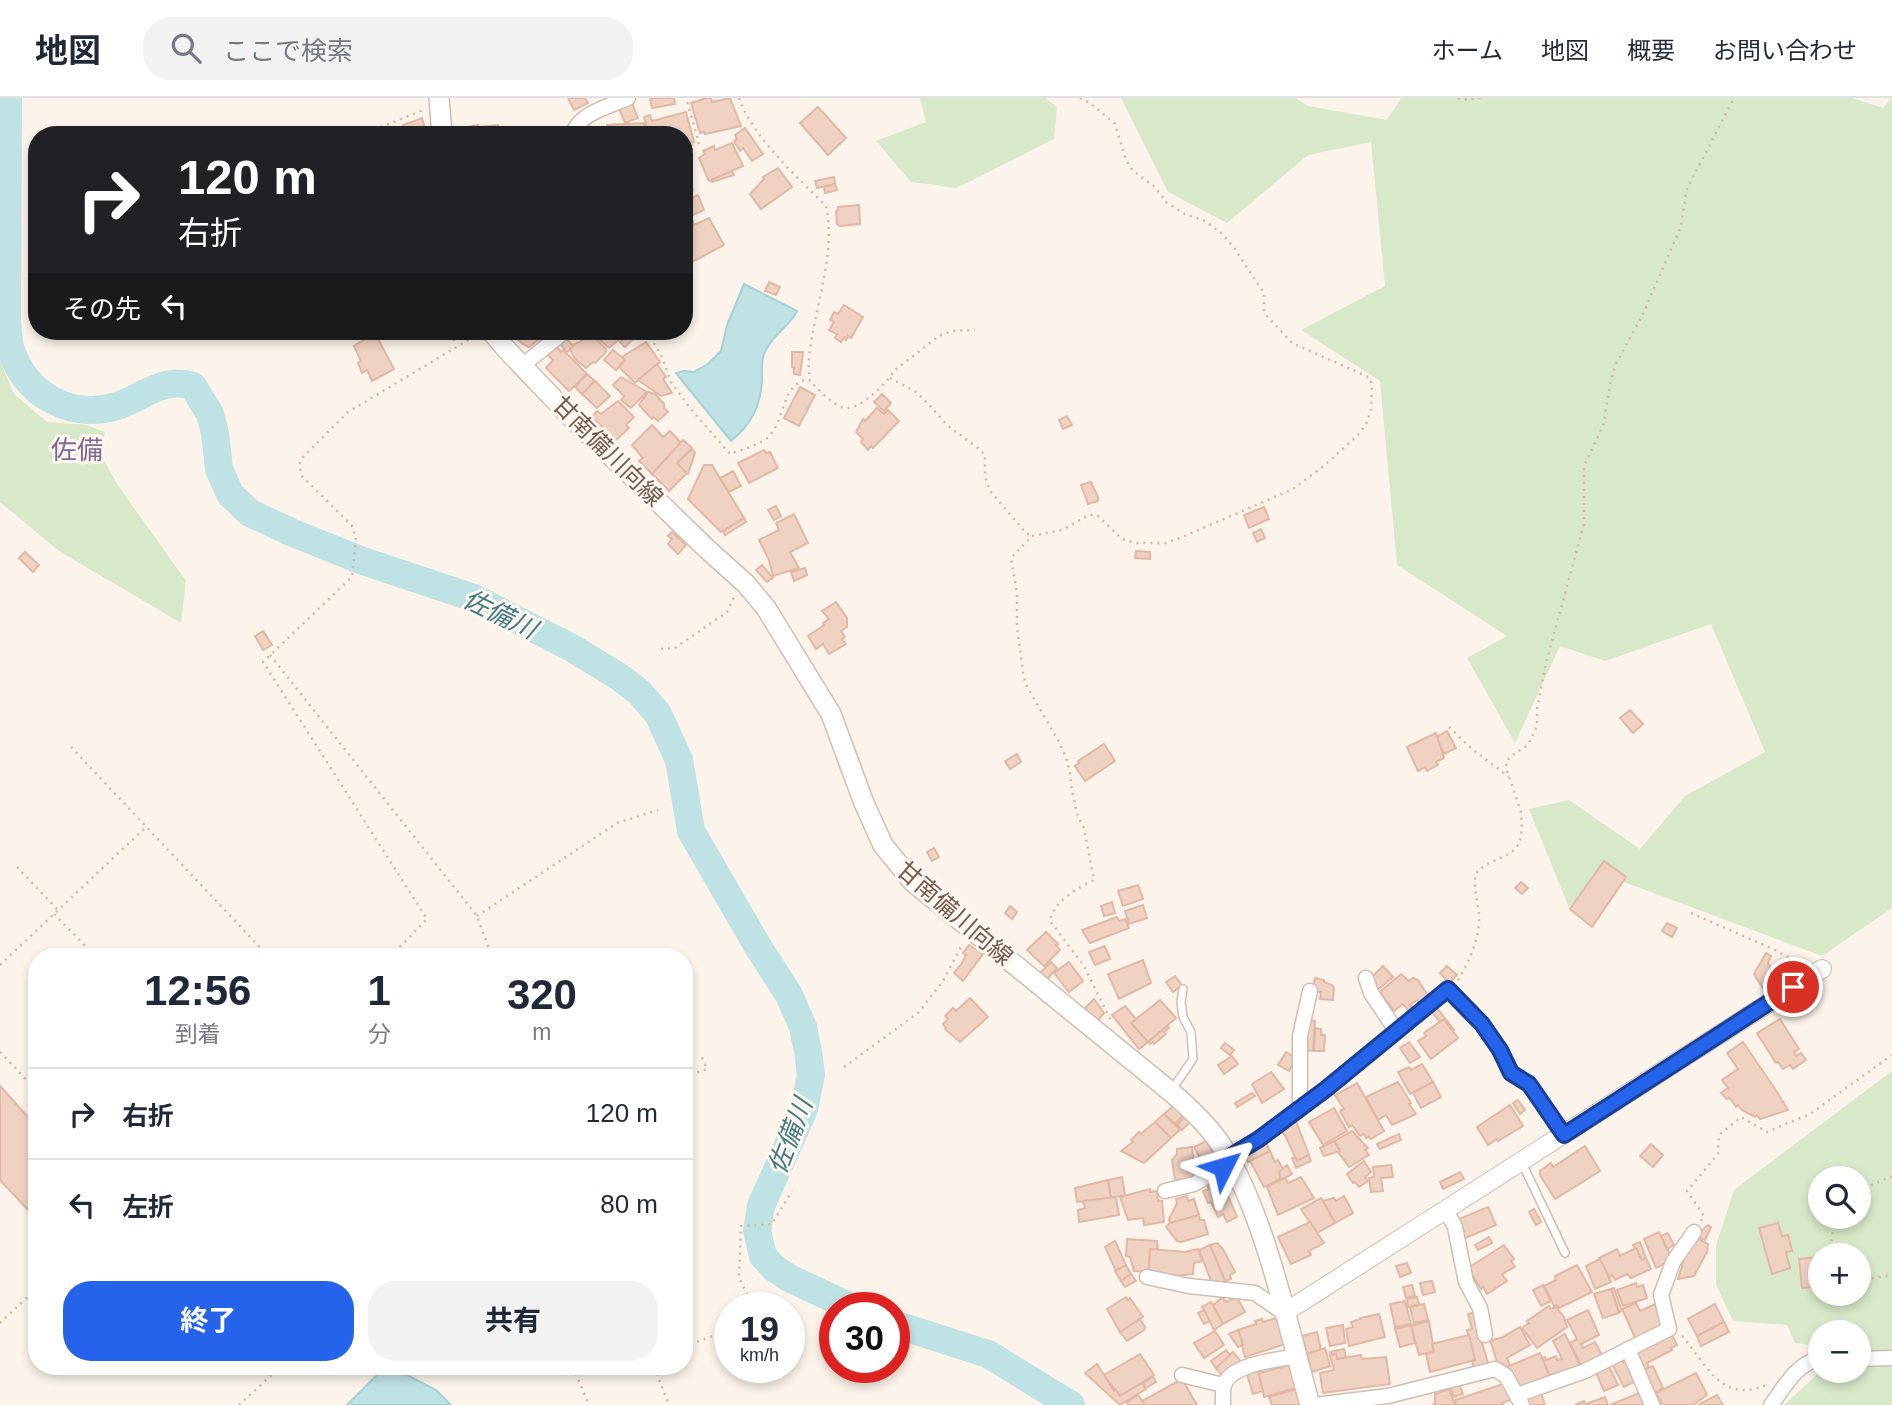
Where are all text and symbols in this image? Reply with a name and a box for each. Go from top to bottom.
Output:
search box [143,17,633,80]
icon: search [167,29,205,67]
text: 地図 [35,32,101,69]
text: ここで検索 [223,36,353,66]
text: ホーム [1432,37,1503,64]
text: 地図 [1541,37,1589,64]
text: 概要 [1627,37,1675,64]
text: お問い合わせ [1713,37,1857,64]
text: 120 m [178,150,317,204]
icon: right [63,154,154,245]
text: 右折 [178,215,242,251]
icon: left [155,287,193,325]
text: その先 [63,294,141,324]
street label: 甘南備川向線 [548,391,668,511]
district label: 佐備 [51,435,103,465]
water label: 佐備川 [458,583,544,646]
street label: 甘南備川向線 [892,856,1018,970]
pin [1763,957,1823,1017]
text: 12:56 [144,967,251,1014]
text: 1 [367,967,391,1014]
icon: arrive [1774,968,1812,1006]
text: 320 [507,971,577,1018]
text: m [532,1019,552,1045]
text: 到着 [175,1021,221,1047]
text: 分 [368,1021,391,1047]
water label: 佐備川 [762,1091,819,1178]
icon: right [63,1095,101,1133]
text: 120 m [586,1098,658,1128]
text: 右折 [122,1101,174,1131]
position arrow [1186,1130,1260,1204]
map controls [1808,1166,1871,1383]
button: search [1808,1166,1871,1229]
icon: left [63,1186,101,1224]
text: 80 m [600,1189,658,1219]
text: 左折 [122,1192,174,1222]
button: + [1808,1243,1871,1306]
button: 終了 [63,1281,354,1361]
button: 共有 [368,1281,658,1361]
speed limit sign: 30 [819,1292,910,1383]
text: 19 [740,1309,779,1348]
button: − [1808,1320,1871,1383]
text: km/h [740,1345,779,1365]

